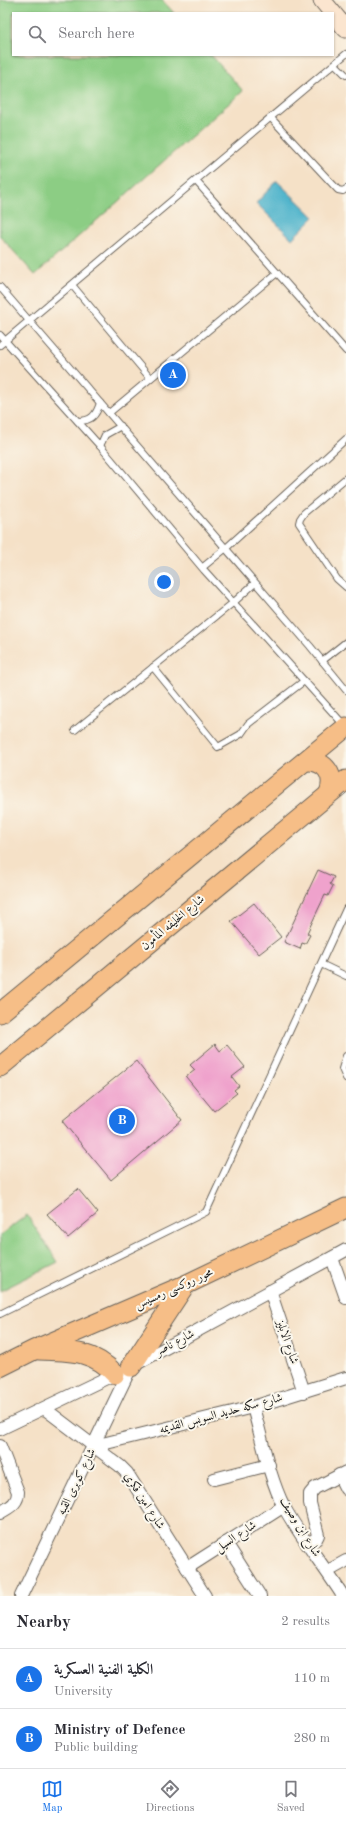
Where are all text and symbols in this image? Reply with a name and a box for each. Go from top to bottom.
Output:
search box [12,12,334,56]
icon: search [26,23,48,45]
text: Search here [58,27,135,42]
pin: A [160,360,186,390]
your location [154,572,174,592]
street label: شارع الخليفه المأمون [137,891,209,956]
pin: B [109,1106,135,1136]
street label: محور روكسى رمسيس [133,1265,216,1313]
street label: شارع الابليز [269,1317,300,1367]
street label: شارع ناصر [152,1328,199,1363]
street label: شارع سكه حديد السويس القديمه [158,1391,285,1440]
street label: شارع كوبرى القبه [55,1446,102,1519]
street label: شارع امين فكري [118,1470,168,1534]
street label: شارع ابن وصيف [274,1495,323,1561]
street label: شارع السيل [213,1519,261,1558]
text: Nearby [16,1614,71,1631]
text: 2 results [281,1615,330,1628]
text: الكلية الفنية العسكرية [54,1663,153,1678]
text: A [24,1672,34,1685]
text: 110 m [293,1672,330,1685]
text: University [54,1685,113,1698]
text: Ministry of Defence [54,1723,186,1738]
text: B [24,1732,34,1745]
text: 280 m [293,1732,330,1745]
text: Public building [54,1741,138,1754]
tab: Map [41,1778,63,1816]
tab: Directions [146,1778,194,1816]
tab: Saved [277,1778,305,1816]

